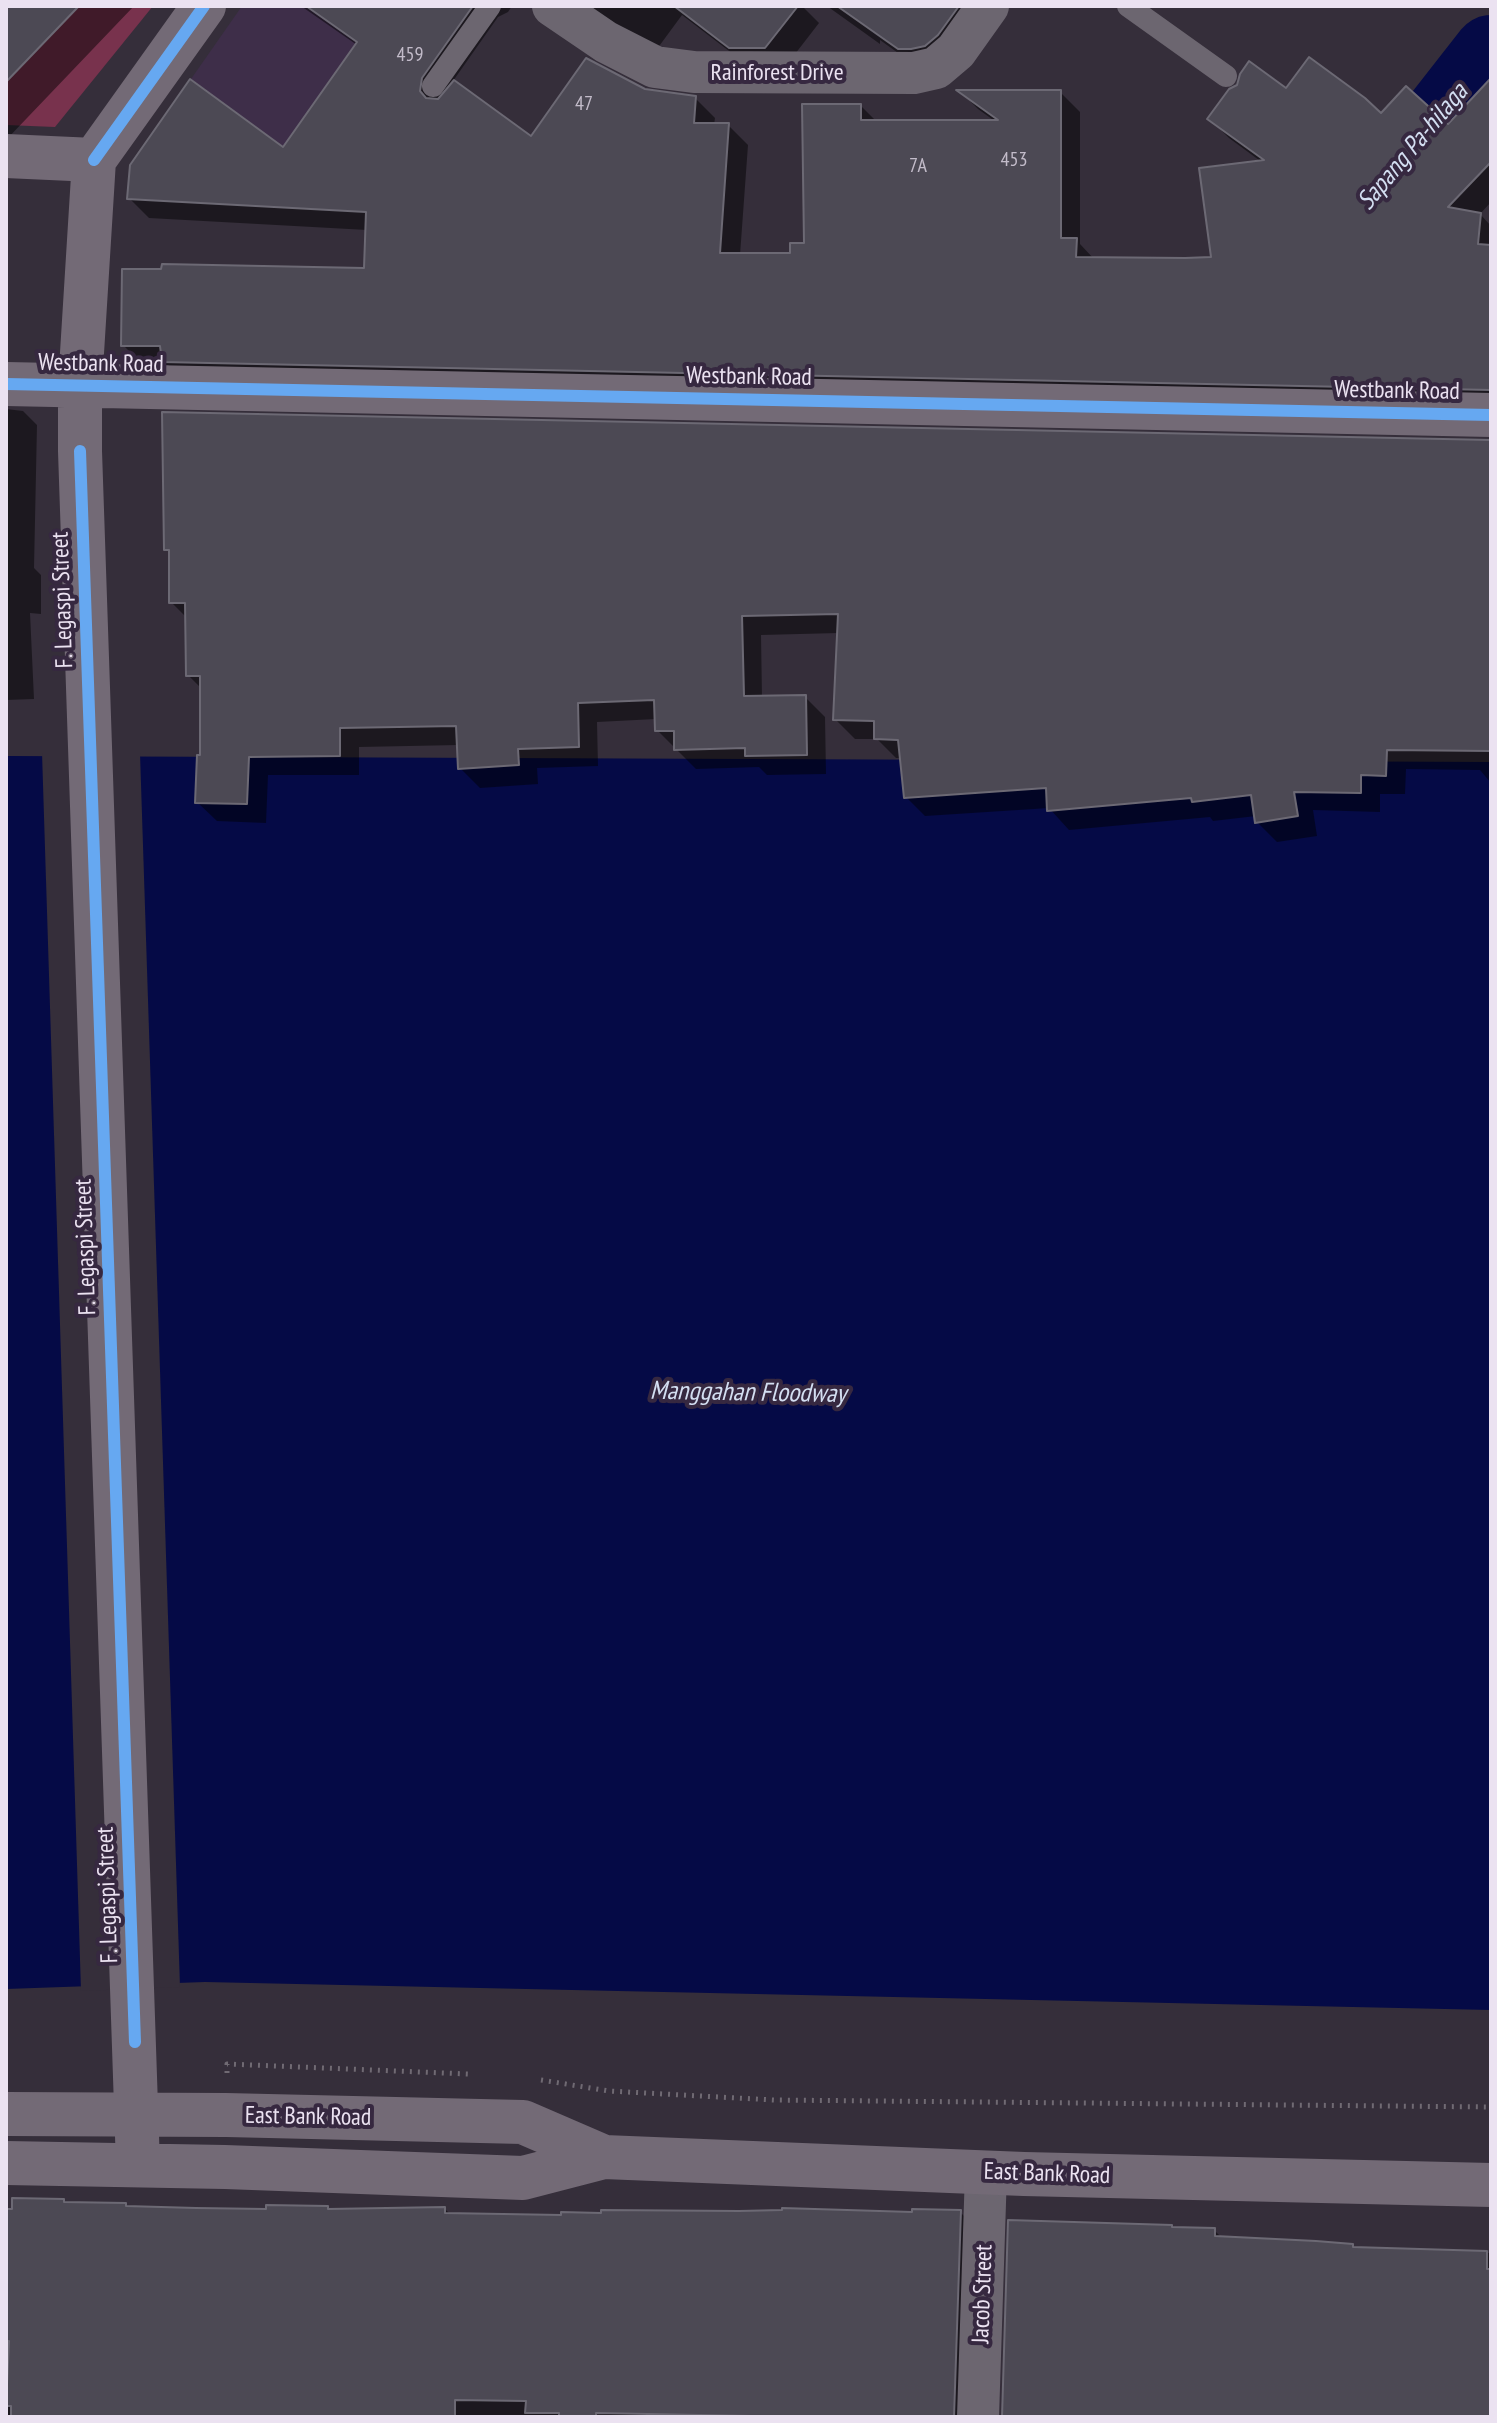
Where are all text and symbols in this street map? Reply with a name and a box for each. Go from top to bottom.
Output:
house number: 459 [397,43,423,67]
street label: Rainforest Drive [710,59,844,87]
water label: Sapang Pa-hilaga [1351,77,1475,217]
house number: 47 [575,92,593,116]
house number: 453 [1001,148,1027,172]
house number: 7A [909,154,927,178]
street label: Westbank Road [38,349,164,379]
street label: Westbank Road [686,362,812,392]
street label: Westbank Road [1334,376,1460,406]
street label: F. Legaspi Street [46,531,80,669]
street label: F. Legaspi Street [69,1178,103,1316]
water label: Manggahan Floodway [650,1376,846,1410]
street label: F. Legaspi Street [91,1826,125,1964]
street label: East Bank Road [245,2101,371,2133]
street label: East Bank Road [983,2157,1111,2191]
street label: Jacob Street [967,2244,999,2344]

